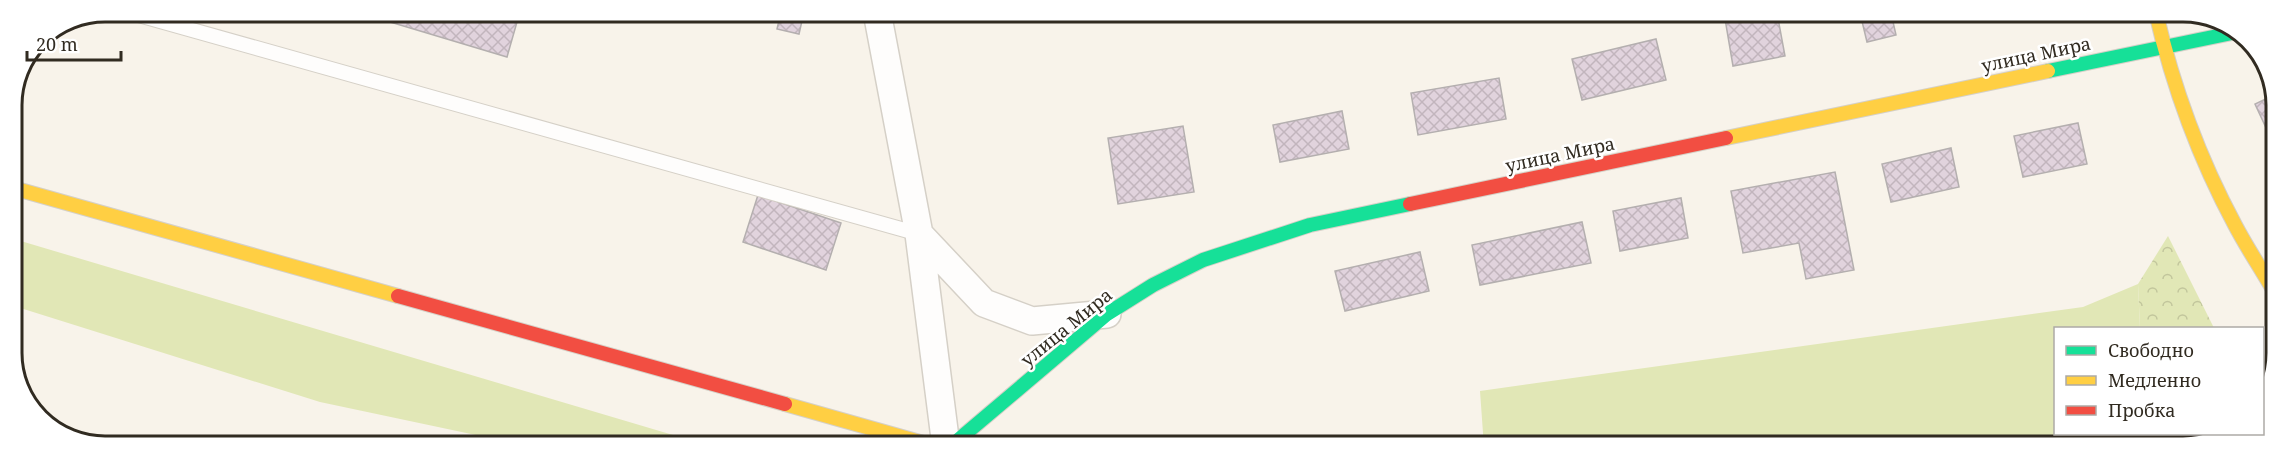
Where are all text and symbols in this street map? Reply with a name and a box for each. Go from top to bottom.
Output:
scale bar [27,24,122,62]
street label: улица Мира [1979,31,2093,77]
text: 20 m [36,32,78,56]
street label: улица Мира [1503,131,1617,177]
street label: улица Мира [1015,283,1117,371]
legend [2054,327,2264,435]
text: Свободно [2108,338,2194,362]
text: Медленно [2108,368,2201,392]
text: Пробка [2108,398,2175,422]

